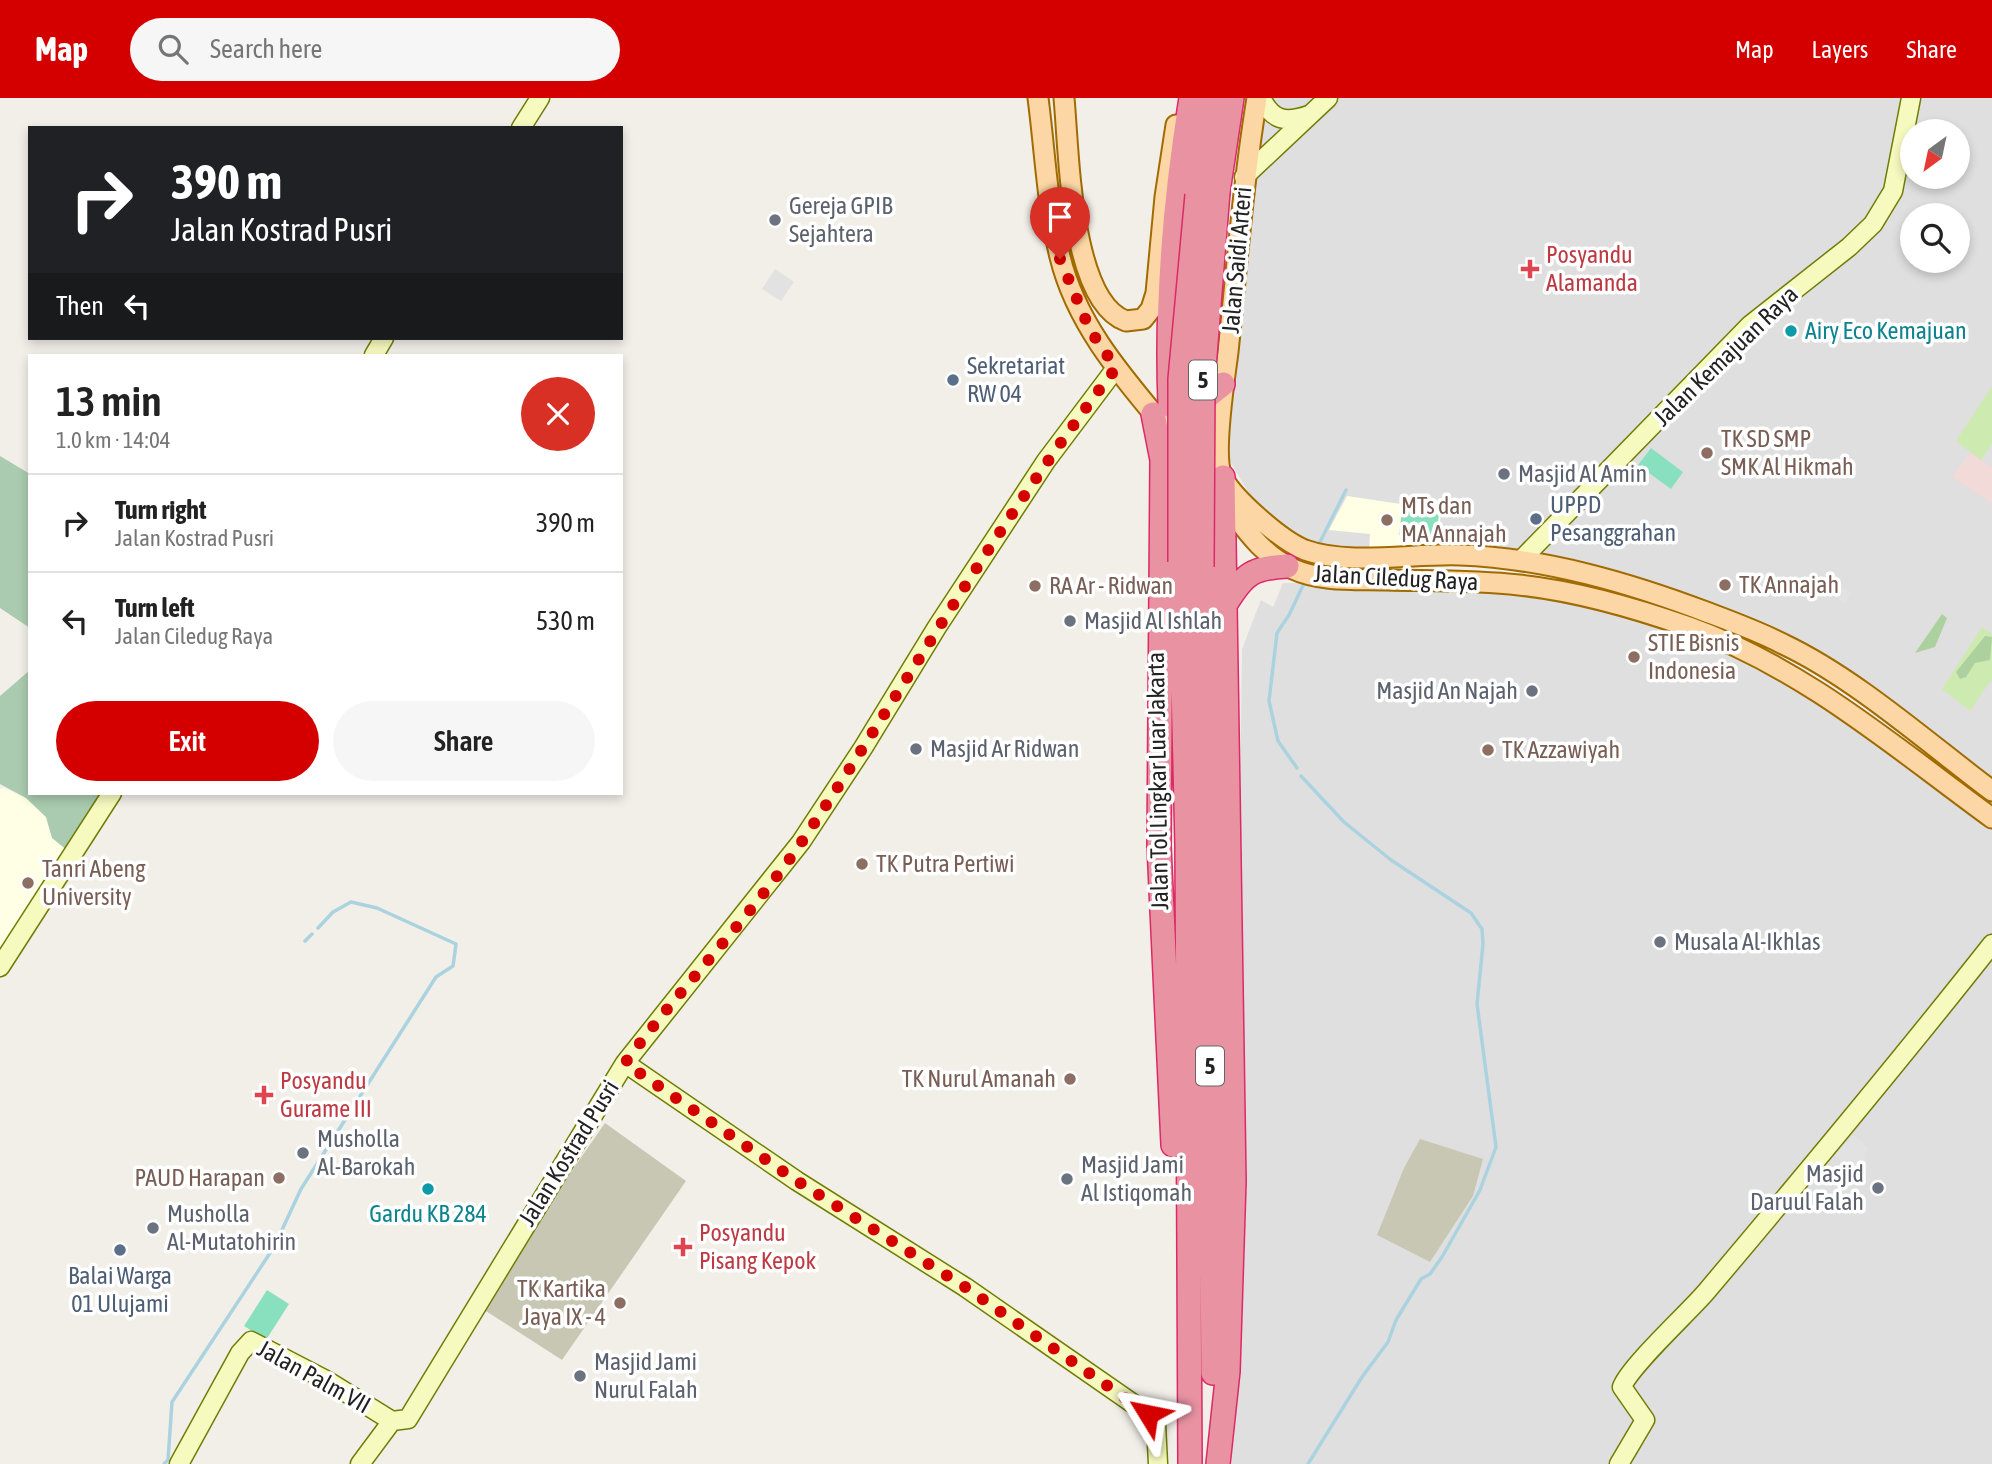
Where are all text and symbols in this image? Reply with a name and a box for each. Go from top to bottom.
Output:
search box [130,18,620,81]
text: Map [35,30,88,68]
icon: search [154,30,192,68]
text: Search here [210,34,322,64]
text: Map [1735,36,1774,63]
text: Layers [1812,36,1868,63]
text: Share [1906,36,1957,63]
north arrow [1900,119,1970,189]
map controls [1900,119,1970,273]
text: 390 m [171,153,282,209]
icon: right [56,154,147,245]
street label: Jalan Saidi Arteri [1217,186,1256,334]
pin [1030,187,1090,259]
place label: Gereja GPIB Sejahtera [789,192,893,247]
icon: arrive [1041,198,1079,236]
button: search [1900,203,1970,273]
text: Jalan Kostrad Pusri [171,211,392,248]
marker: Gereja GPIB Sejahtera [767,212,783,228]
place label: Posyandu Alamanda [1546,241,1638,296]
marker: Posyandu Alamanda [1520,259,1540,279]
street label: Jalan Kemajuan Raya [1648,280,1803,431]
icon: left [118,287,156,325]
text: Then [56,291,104,321]
place label: Airy Eco Kemajuan [1805,317,1967,344]
marker: Airy Eco Kemajuan [1783,323,1799,339]
place label: Sekretariat RW 04 [967,352,1065,407]
road number: 5 [1189,360,1217,400]
marker: Sekretariat RW 04 [945,372,961,388]
text: 13 min [56,377,162,425]
button: close [521,377,595,451]
place label: TK SD SMP SMK Al Hikmah [1721,425,1854,480]
text: 1.0 km · 14:04 [56,427,171,453]
marker: TK SD SMP SMK Al Hikmah [1699,445,1715,461]
place label: Masjid Al Amin [1518,460,1647,487]
marker: Masjid Al Amin [1496,466,1512,482]
place label: UPPD Pesanggrahan [1550,491,1676,546]
place label: MTs dan MA Annajah [1401,492,1507,547]
text: Turn right [115,495,206,525]
icon: right [56,504,94,542]
text: 390 m [536,508,595,538]
marker: UPPD Pesanggrahan [1528,511,1544,527]
marker: MTs dan MA Annajah [1379,512,1395,528]
text: Jalan Kostrad Pusri [115,525,274,551]
street label: Jalan Ciledug Raya [1313,560,1479,595]
place label: TK Annajah [1739,571,1839,598]
place label: RA Ar - Ridwan [1049,572,1173,599]
marker: TK Annajah [1717,577,1733,593]
marker: RA Ar - Ridwan [1027,578,1043,594]
text: Turn left [115,593,195,623]
icon: left [56,602,94,640]
text: 530 m [536,606,595,636]
place label: Masjid Al Ishlah [1084,607,1222,634]
marker: Masjid Al Ishlah [1062,613,1078,629]
text: Jalan Ciledug Raya [115,623,273,649]
place label: STIE Bisnis Indonesia [1648,629,1739,684]
marker: STIE Bisnis Indonesia [1626,649,1642,665]
street label: Jalan Tol Lingkar Luar Jakarta [1142,652,1173,910]
place label: Masjid An Najah [1376,677,1518,704]
marker: Masjid An Najah [1524,683,1540,699]
button: Exit [56,701,319,781]
button: Share [333,701,595,781]
place label: Masjid Ar Ridwan [930,735,1079,762]
place label: TK Azzawiyah [1502,736,1620,763]
marker: Masjid Ar Ridwan [908,741,924,757]
marker: TK Azzawiyah [1480,742,1496,758]
place label: TK Putra Pertiwi [876,850,1014,877]
place label: Tanri Abeng University [42,855,146,910]
marker: TK Putra Pertiwi [854,856,870,872]
marker: Tanri Abeng University [20,875,36,891]
place label: Musala Al-Ikhlas [1674,928,1821,955]
marker: Musala Al-Ikhlas [1652,934,1668,950]
road number: 5 [1196,1046,1224,1085]
place label: TK Nurul Amanah [902,1065,1056,1092]
place label: Posyandu Gurame III [280,1067,372,1122]
marker: TK Nurul Amanah [1062,1071,1078,1087]
street label: Jalan Kostrad Pusri [513,1075,624,1230]
marker: Posyandu Gurame III [254,1085,274,1105]
place label: Musholla Al-Barokah [317,1125,415,1180]
marker: Musholla Al-Barokah [295,1145,311,1161]
place label: Masjid Jami Al Istiqomah [1081,1151,1192,1206]
place label: Masjid Daruul Falah [1750,1160,1864,1215]
place label: PAUD Harapan [135,1164,265,1191]
marker: PAUD Harapan [271,1170,287,1186]
marker: Masjid Jami Al Istiqomah [1059,1171,1075,1187]
marker: Masjid Daruul Falah [1870,1180,1886,1196]
marker: Gardu KB 284 [420,1181,436,1197]
place label: Musholla Al-Mutatohirin [167,1200,296,1255]
place label: Gardu KB 284 [369,1200,487,1227]
place label: Posyandu Pisang Kepok [699,1219,817,1274]
marker: Musholla Al-Mutatohirin [145,1220,161,1236]
marker: Posyandu Pisang Kepok [673,1237,693,1257]
marker: Balai Warga 01 Ulujami [112,1242,128,1258]
place label: Balai Warga 01 Ulujami [68,1262,172,1317]
place label: TK Kartika Jaya IX - 4 [517,1275,606,1330]
marker: TK Kartika Jaya IX - 4 [612,1295,628,1311]
street label: Jalan Palm VII [253,1335,375,1419]
place label: Masjid Jami Nurul Falah [594,1348,698,1403]
marker: Masjid Jami Nurul Falah [572,1368,588,1384]
position arrow [1111,1377,1185,1451]

